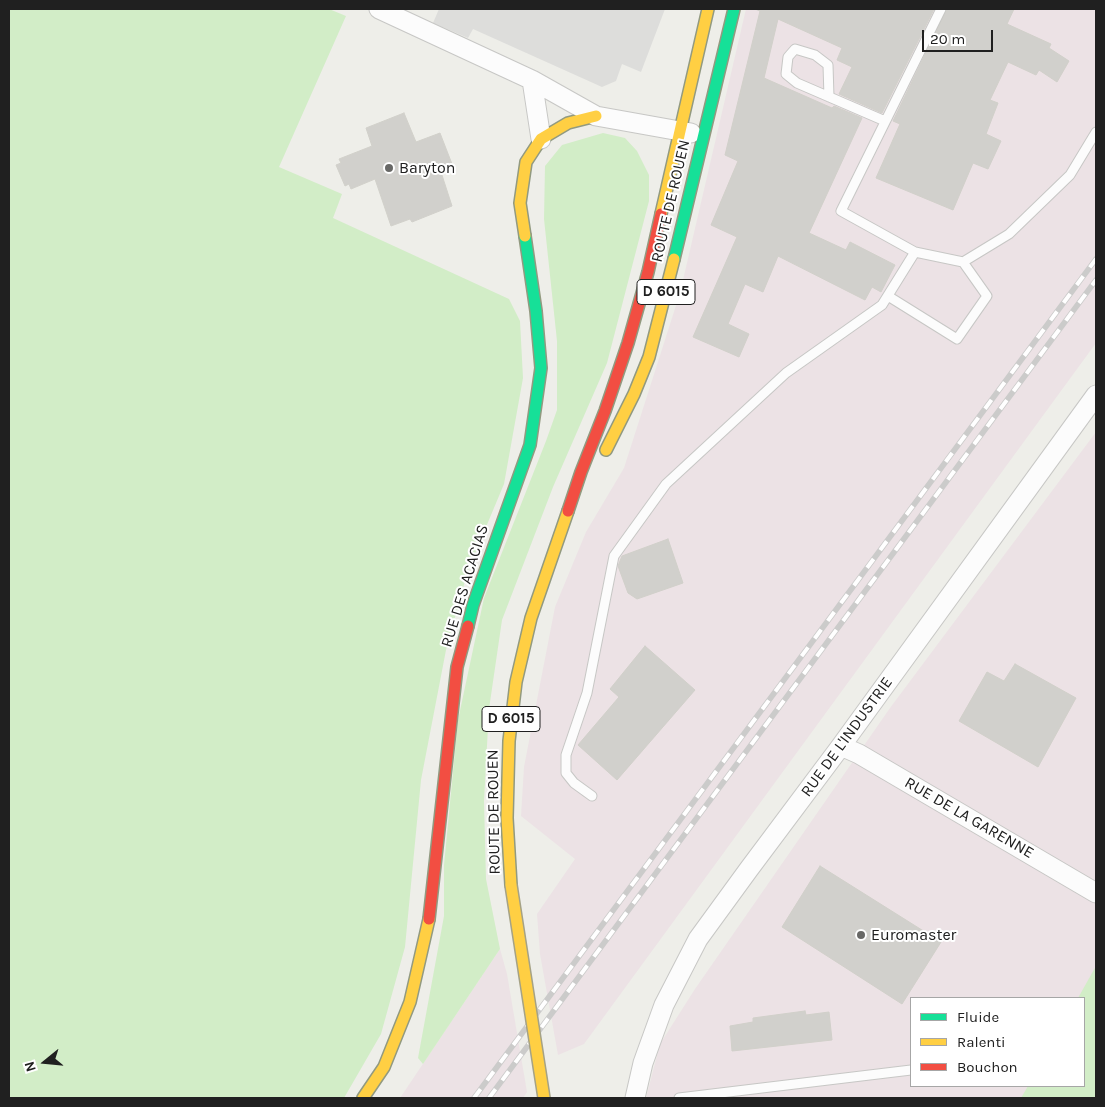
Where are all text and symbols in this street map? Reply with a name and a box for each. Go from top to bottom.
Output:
scale bar [925,20,996,52]
text: 20 m [930,30,965,48]
street label: ROUTE DE ROUEN [648,138,694,264]
place label: Baryton [399,158,455,178]
marker: Baryton [383,162,395,174]
road number: D 6015 [637,280,695,304]
street label: RUE DES ACACIAS [437,522,493,650]
street label: RUE DE L'INDUSTRIE [797,673,897,801]
road number: D 6015 [482,706,540,732]
street label: ROUTE DE ROUEN [483,749,505,875]
street label: RUE DE LA GARENNE [901,773,1037,863]
place label: Euromaster [871,925,956,945]
marker: Euromaster [855,929,867,941]
legend [910,997,1085,1087]
text: Fluide [957,1008,999,1026]
text: Ralenti [957,1033,1006,1051]
north arrow [20,1037,70,1087]
text: Bouchon [957,1058,1018,1076]
text: N [21,1059,40,1074]

